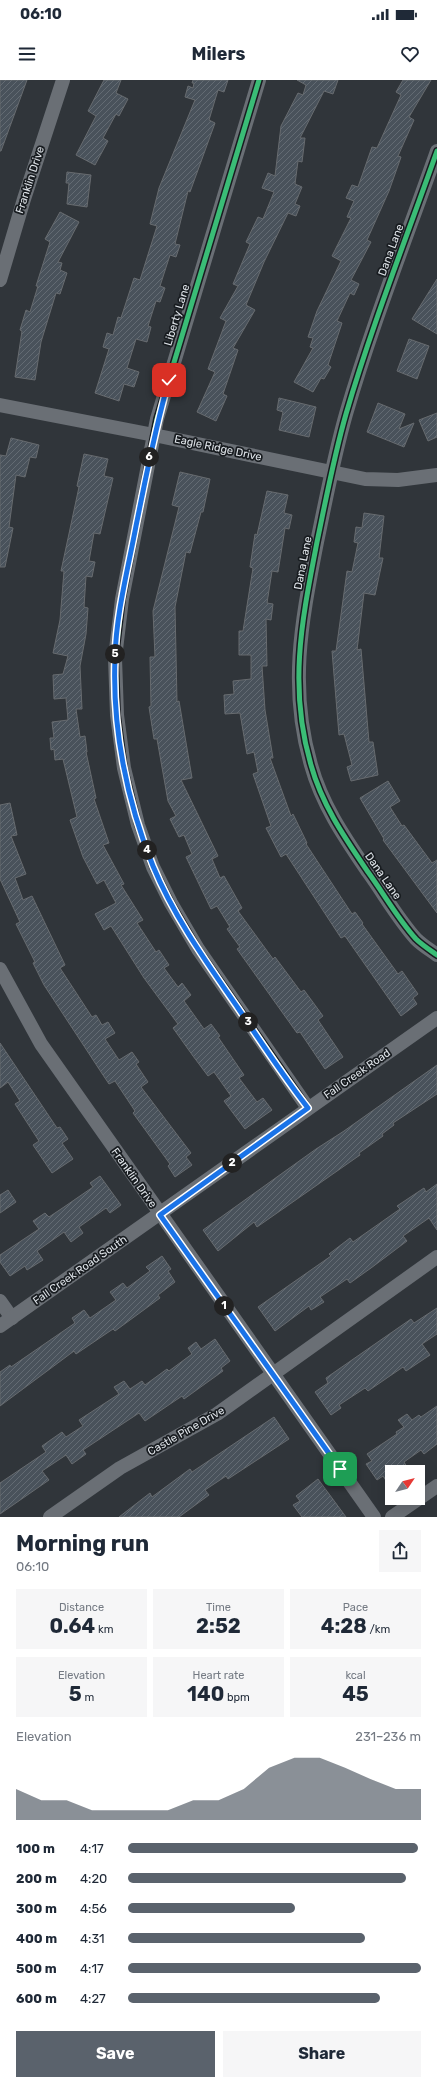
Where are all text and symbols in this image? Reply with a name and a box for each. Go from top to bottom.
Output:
text: 06:10 [20,5,62,23]
icon: menu [16,43,38,65]
text: Milers [191,43,246,65]
icon: heart [399,43,421,65]
street label: Franklin Drive [13,145,47,215]
street label: Dana Lane [376,222,406,278]
street label: Liberty Lane [161,283,193,347]
pin [152,363,186,397]
icon: check [158,369,180,391]
street label: Eagle Ridge Drive [173,432,263,464]
pin: 6 [139,447,159,467]
text: 6 [145,450,153,463]
street label: Dana Lane [291,535,315,591]
pin: 5 [105,644,125,664]
text: 5 [111,647,119,660]
pin: 4 [137,840,157,860]
text: 4 [143,843,151,856]
street label: Dana Lane [362,850,404,902]
pin: 3 [238,1012,258,1032]
text: 3 [244,1015,252,1028]
street label: Fall Creek Road [321,1046,393,1102]
street label: Franklin Drive [109,1146,159,1210]
pin: 2 [222,1153,242,1173]
text: 2 [228,1156,236,1169]
street label: Fall Creek Road South [31,1233,129,1307]
pin: 1 [214,1296,234,1316]
text: 1 [221,1299,227,1312]
street label: Castle Pine Drive [145,1404,227,1458]
pin [323,1452,357,1486]
icon: arrive [329,1458,351,1480]
north arrow [385,1465,425,1505]
map controls [385,1465,425,1505]
text: Morning run [16,1530,149,1557]
button: share [379,1530,421,1572]
text: 06:10 [16,1559,49,1574]
text: Distance [59,1601,104,1614]
text: Time [206,1601,231,1614]
text: Pace [343,1601,368,1614]
text: 0.64 [50,1614,95,1638]
text: 2:52 [196,1614,241,1638]
text: 4:28 [321,1614,367,1638]
text: km [95,1623,113,1636]
text: /km [367,1623,390,1636]
text: Elevation [58,1669,105,1682]
text: Heart rate [193,1669,244,1682]
text: kcal [345,1669,366,1682]
text: 5 [69,1682,82,1706]
text: 140 [187,1682,224,1706]
text: 45 [342,1682,369,1706]
text: m [82,1691,94,1704]
text: bpm [224,1691,250,1704]
text: Elevation [16,1729,72,1744]
text: 231–236 m [355,1729,421,1744]
text: 100 m [16,1841,55,1856]
text: 4:17 [80,1841,104,1856]
text: 200 m [16,1871,57,1886]
text: 4:20 [80,1871,107,1886]
text: 300 m [16,1901,57,1916]
text: 4:56 [80,1901,107,1916]
text: 400 m [16,1931,57,1946]
text: 4:31 [80,1931,105,1946]
text: 500 m [16,1961,57,1976]
text: 4:17 [80,1961,104,1976]
text: 600 m [16,1991,57,2006]
text: 4:27 [80,1991,106,2006]
button: Save [16,2031,215,2077]
button: Share [223,2031,421,2077]

